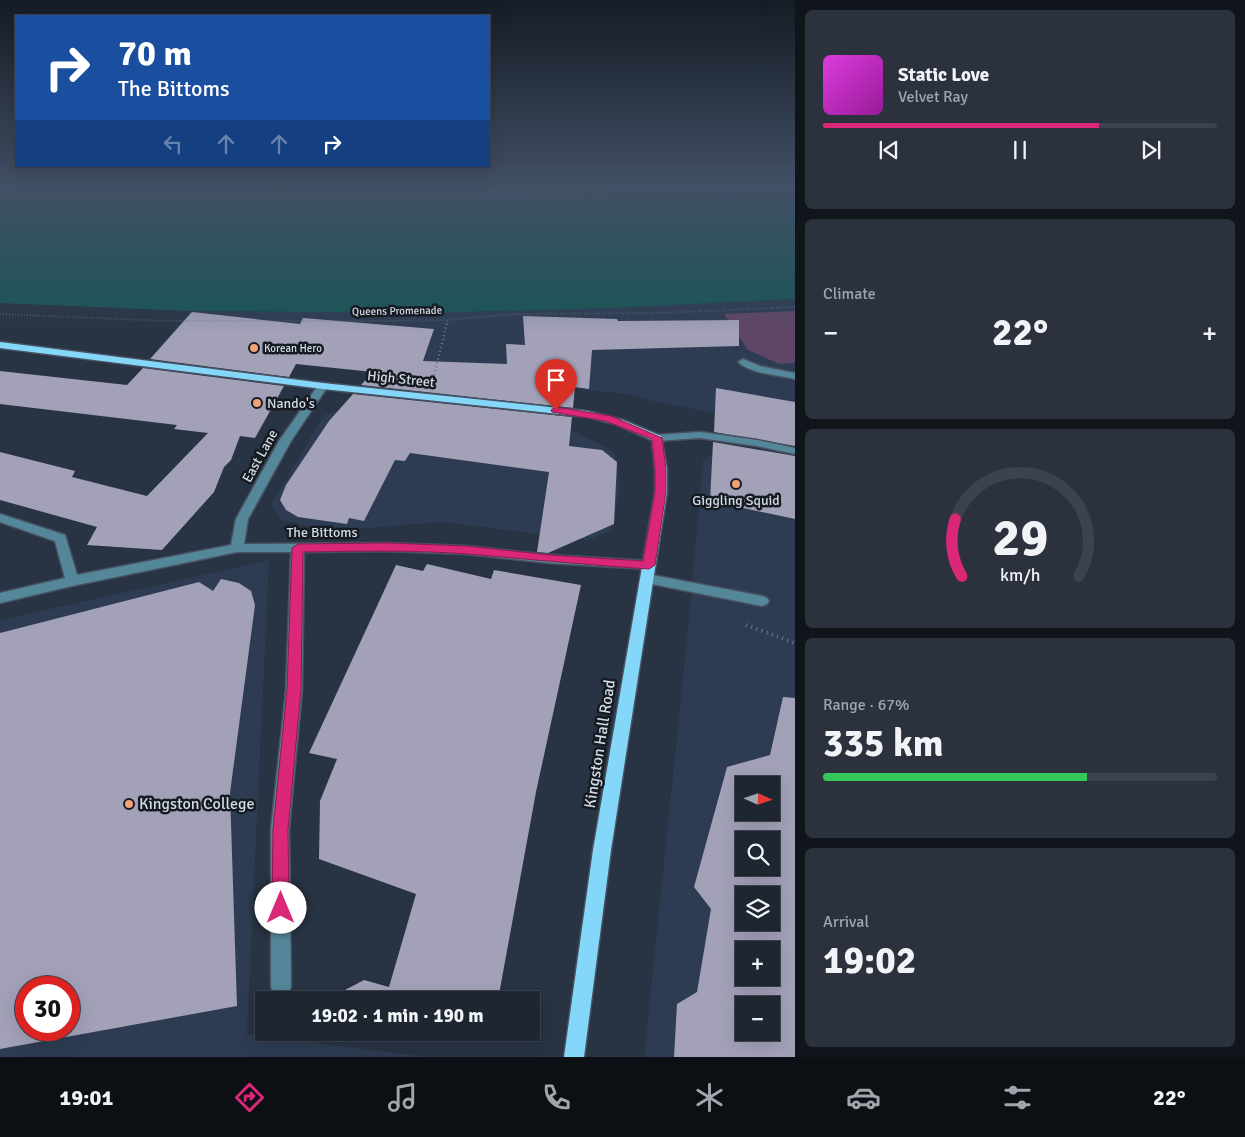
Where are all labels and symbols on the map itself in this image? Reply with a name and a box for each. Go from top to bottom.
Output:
street label: Queens Promenade [352,304,442,318]
marker: Korean Hero [248,342,260,354]
place label: Korean Hero [264,342,322,355]
pin [535,359,577,410]
street label: High Street [366,367,436,391]
place label: Nando's [267,395,315,412]
marker: Nando's [251,397,263,409]
street label: East Lane [239,427,281,485]
marker: Giggling Squid [730,478,742,490]
place label: Giggling Squid [692,492,780,509]
street label: The Bittoms [286,524,358,541]
street label: Kingston Hall Road [580,678,620,810]
north arrow [735,776,780,821]
place label: Kingston College [139,794,254,814]
marker: Kingston College [123,798,135,810]
position arrow [254,881,306,933]
speed limit sign: 30 [15,976,80,1041]

